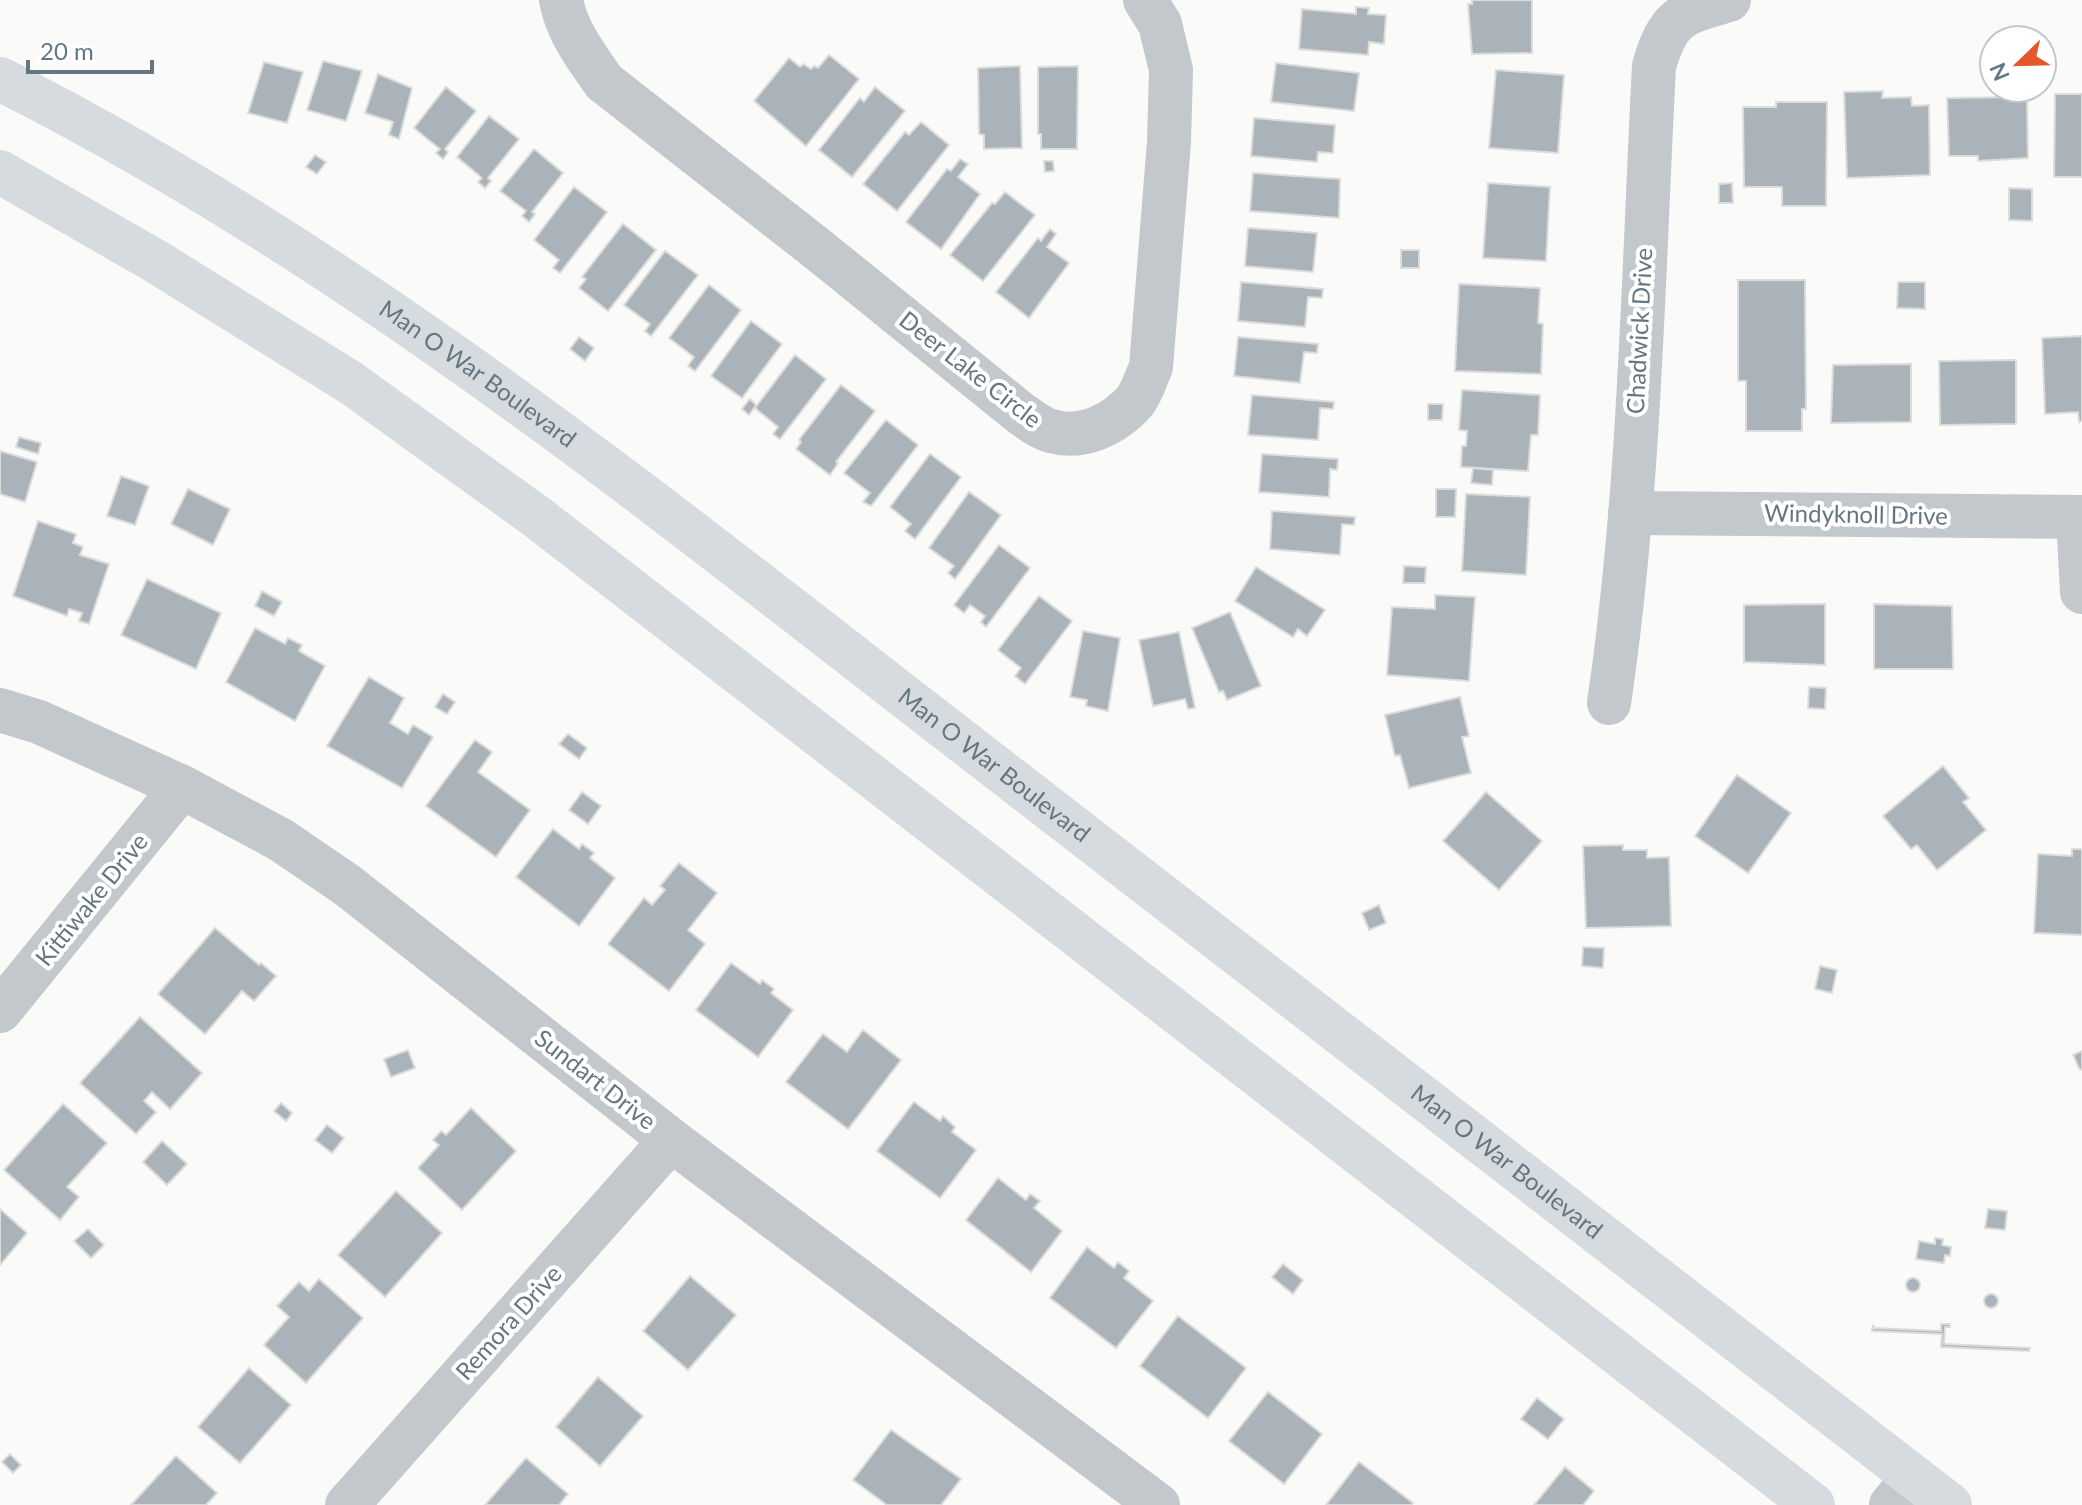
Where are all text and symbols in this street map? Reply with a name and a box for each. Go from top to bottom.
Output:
scale bar [28,24,152,74]
north arrow [1978,24,2058,104]
text: 20 m [40,36,94,65]
text: N [1983,59,2015,85]
street label: Chadwick Drive [1620,247,1657,415]
street label: Man O War Boulevard [375,293,582,453]
street label: Deer Lake Circle [894,304,1048,433]
street label: Windyknoll Drive [1764,497,1948,530]
street label: Man O War Boulevard [893,681,1096,847]
street label: Kittiwake Drive [29,827,153,971]
street label: Sundart Drive [530,1023,662,1135]
street label: Man O War Boulevard [1406,1078,1609,1244]
street label: Remora Drive [449,1259,567,1385]

